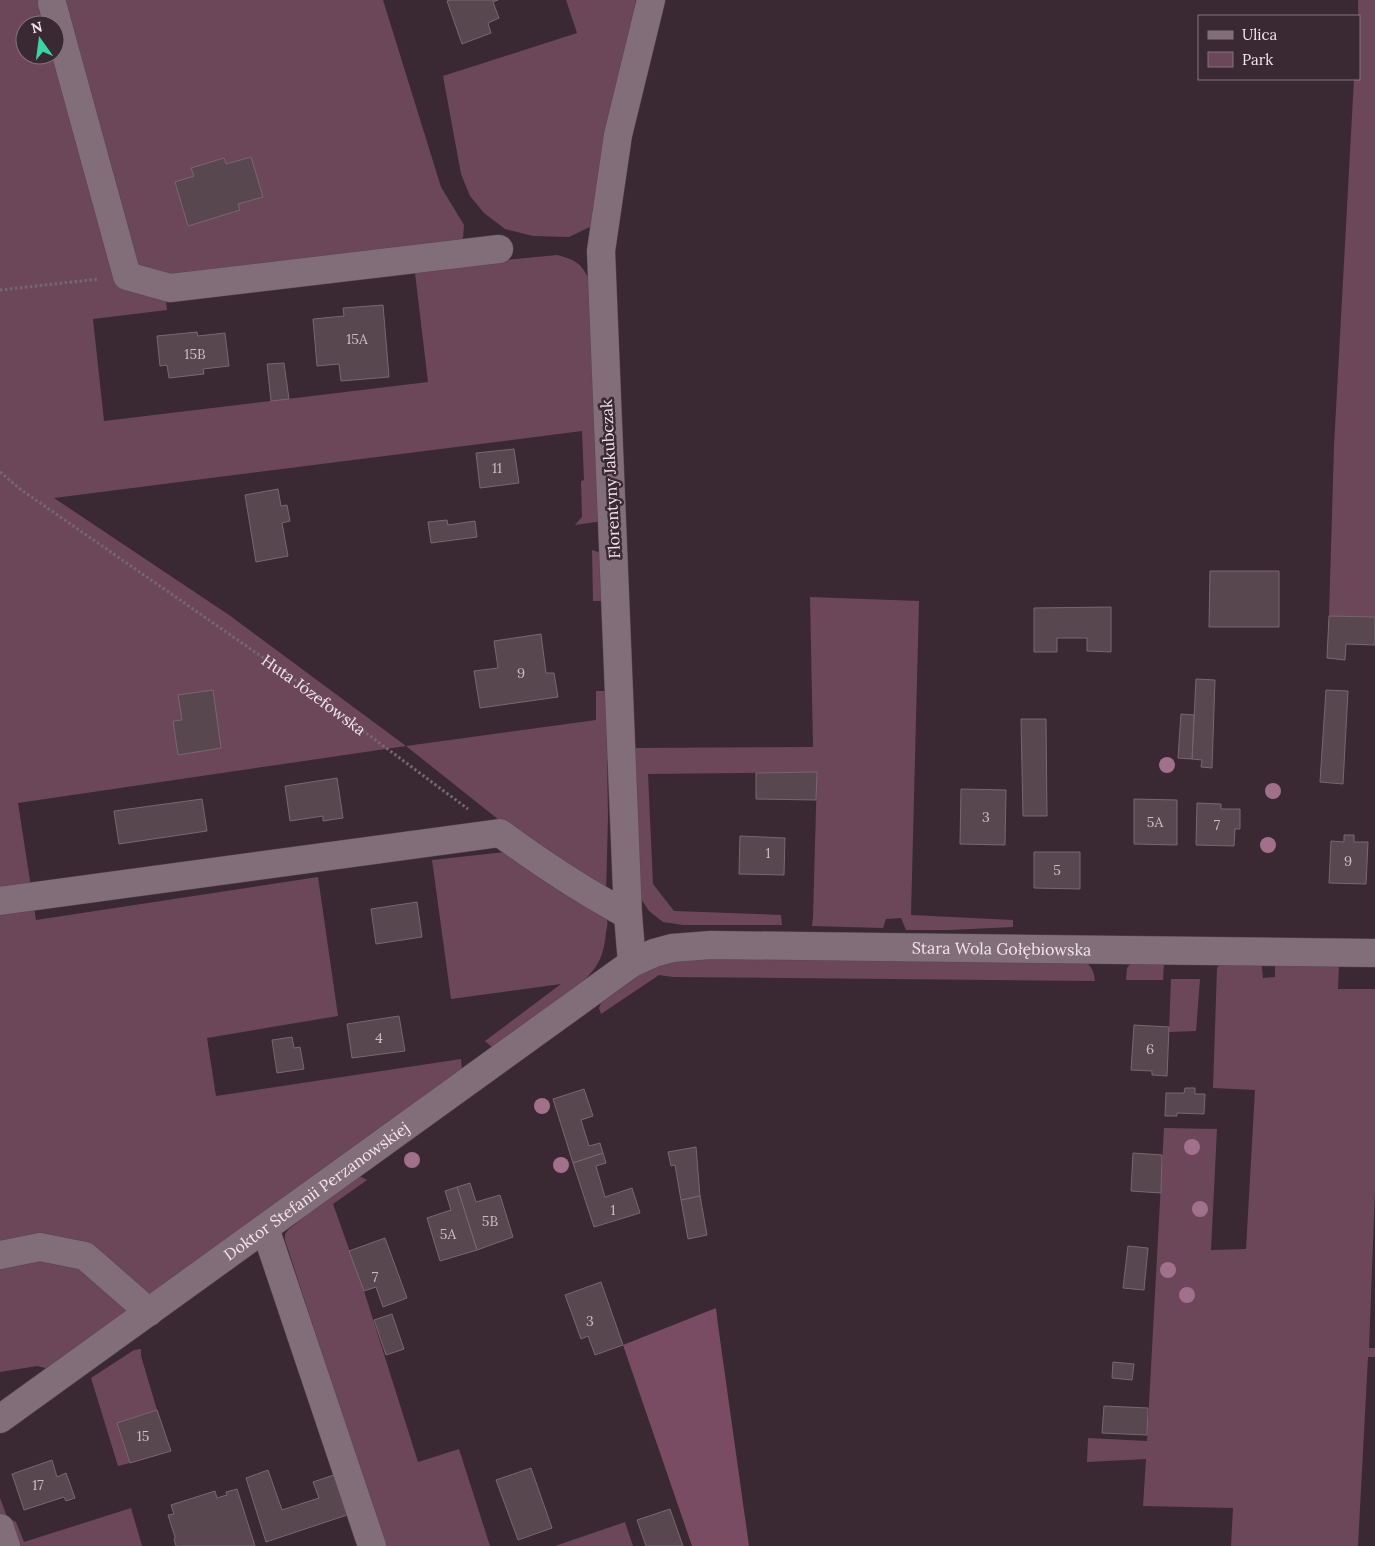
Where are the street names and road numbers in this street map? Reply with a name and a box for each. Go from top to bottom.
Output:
street label: Florentyny Jakubczak [596,399,624,559]
street label: Huta Józefowska [258,650,370,739]
street label: Stara Wola Gołębiowska [912,937,1092,960]
street label: Doktor Stefanii Perzanowskiej [220,1117,413,1264]

